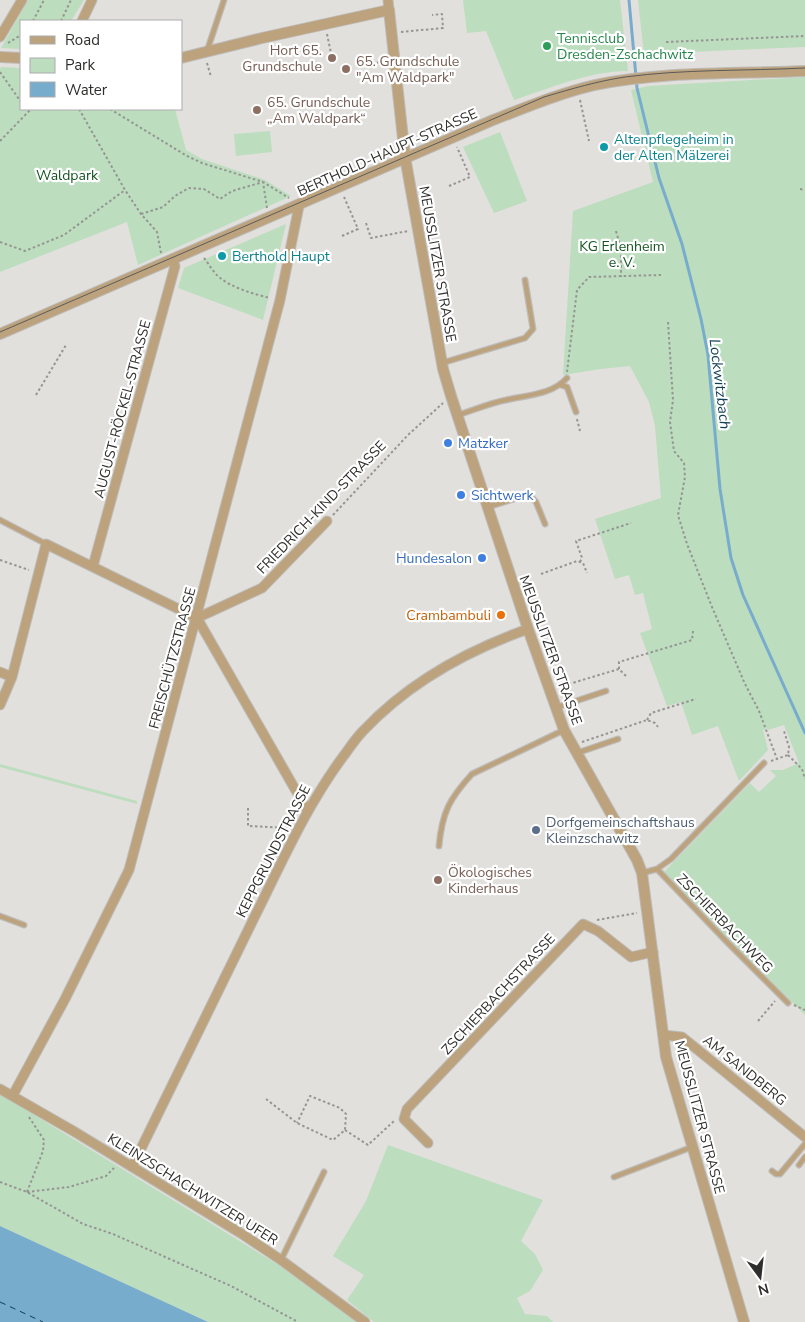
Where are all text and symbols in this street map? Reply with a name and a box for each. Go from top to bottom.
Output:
legend [20,20,182,110]
place label: Tennisclub Dresden-Zschachwitz [557,29,694,64]
text: Road [65,30,100,50]
marker: Tennisclub Dresden-Zschachwitz [541,40,553,52]
place label: Hort 65. Grundschule [242,41,322,76]
marker: Hort 65. Grundschule [326,52,338,64]
place label: 65. Grundschule "Am Waldpark" [356,52,459,87]
text: Park [65,55,95,75]
marker: 65. Grundschule "Am Waldpark" [340,63,352,75]
text: Water [65,80,108,100]
place label: 65. Grundschule „Am Waldpark“ [267,93,370,128]
marker: 65. Grundschule „Am Waldpark“ [251,104,263,116]
street label: BERTHOLD-HAUPT-STRASSE [294,104,480,201]
place label: Altenpflegeheim in der Alten Mälzerei [614,130,734,165]
marker: Altenpflegeheim in der Alten Mälzerei [598,141,610,153]
park label: Waldpark [36,166,99,185]
street label: MEUSSLITZER STRASSE [414,185,461,344]
park label: KG Erlenheim e. V. [579,237,665,272]
place label: Berthold Haupt [232,247,330,266]
marker: Berthold Haupt [216,250,228,262]
street label: AUGUST-RÖCKEL-STRASSE [90,318,155,500]
water label: Lockwitzbach [705,338,735,430]
place label: Matzker [458,434,508,453]
street label: FRIEDRICH-KIND-STRASSE [253,437,390,578]
marker: Matzker [442,437,454,449]
place label: Sichtwerk [471,486,534,505]
marker: Sichtwerk [455,489,467,501]
place label: Hundesalon [396,549,472,568]
marker: Hundesalon [476,552,488,564]
street label: MEUSSLITZER STRASSE [515,573,586,728]
street label: FREISCHÜTZSTRASSE [144,585,201,731]
place label: Crambambuli [406,606,491,625]
marker: Crambambuli [495,609,507,621]
street label: KEPPGRUNDSTRASSE [232,782,315,921]
place label: Dorfgemeinschaftshaus Kleinzschawitz [546,813,695,848]
marker: Dorfgemeinschaftshaus Kleinzschawitz [530,824,542,836]
place label: Ökologisches Kinderhaus [448,863,532,898]
street label: ZSCHIERBACHWEG [672,870,777,977]
marker: Ökologisches Kinderhaus [432,874,444,886]
street label: ZSCHIERBACHSTRASSE [437,930,560,1059]
street label: AM SANDBERG [699,1031,790,1110]
street label: MEUSSLITZER STRASSE [670,1038,729,1196]
street label: KLEINZSCHACHWITZER UFER [104,1129,282,1250]
north arrow [735,1252,785,1302]
text: N [756,1279,771,1300]

